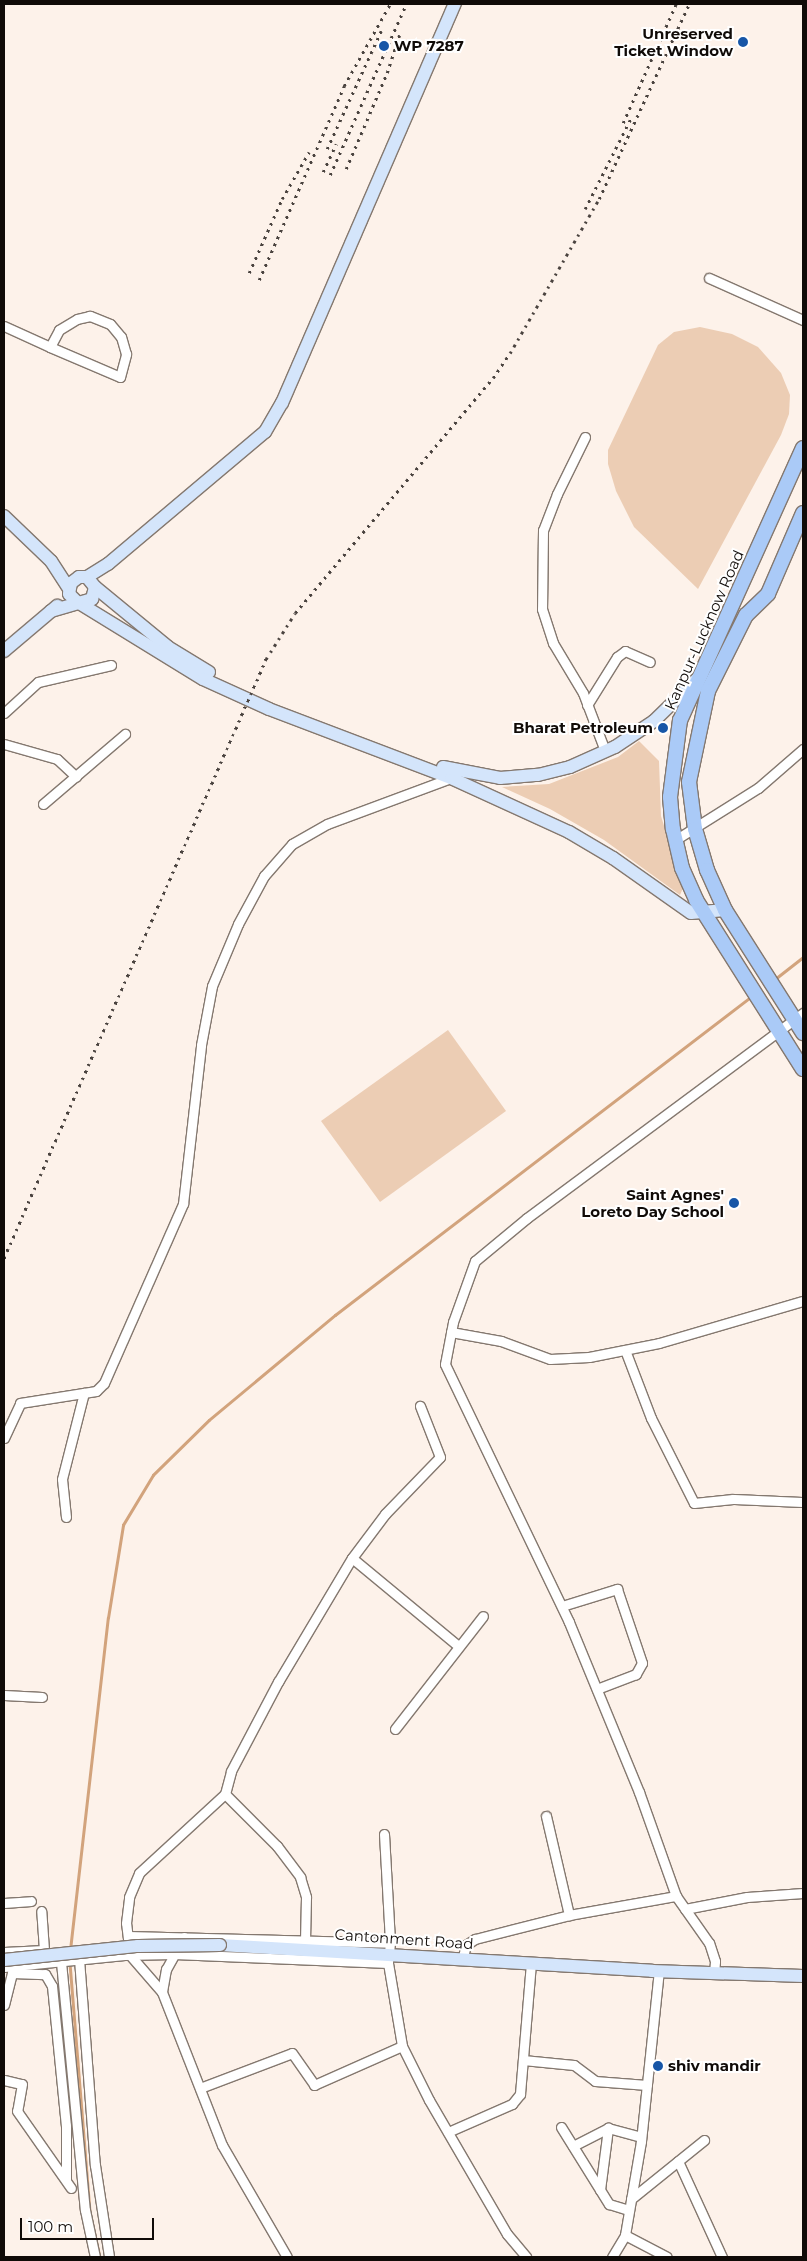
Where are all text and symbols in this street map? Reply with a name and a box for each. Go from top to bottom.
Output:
place label: Unreserved Ticket Window [614,24,733,59]
marker: Unreserved Ticket Window [737,36,749,48]
place label: WP 7287 [394,37,464,55]
marker: WP 7287 [378,40,390,52]
street label: Kanpur-Lucknow Road [661,547,747,713]
place label: Bharat Petroleum [513,719,653,737]
marker: Bharat Petroleum [657,722,669,734]
place label: Saint Agnes' Loreto Day School [581,1185,724,1220]
marker: Saint Agnes' Loreto Day School [728,1197,740,1209]
street label: Cantonment Road [334,1925,474,1953]
place label: shiv mandir [668,2057,761,2075]
marker: shiv mandir [652,2060,664,2072]
scale bar [22,2208,156,2240]
text: 100 m [28,2217,73,2236]

